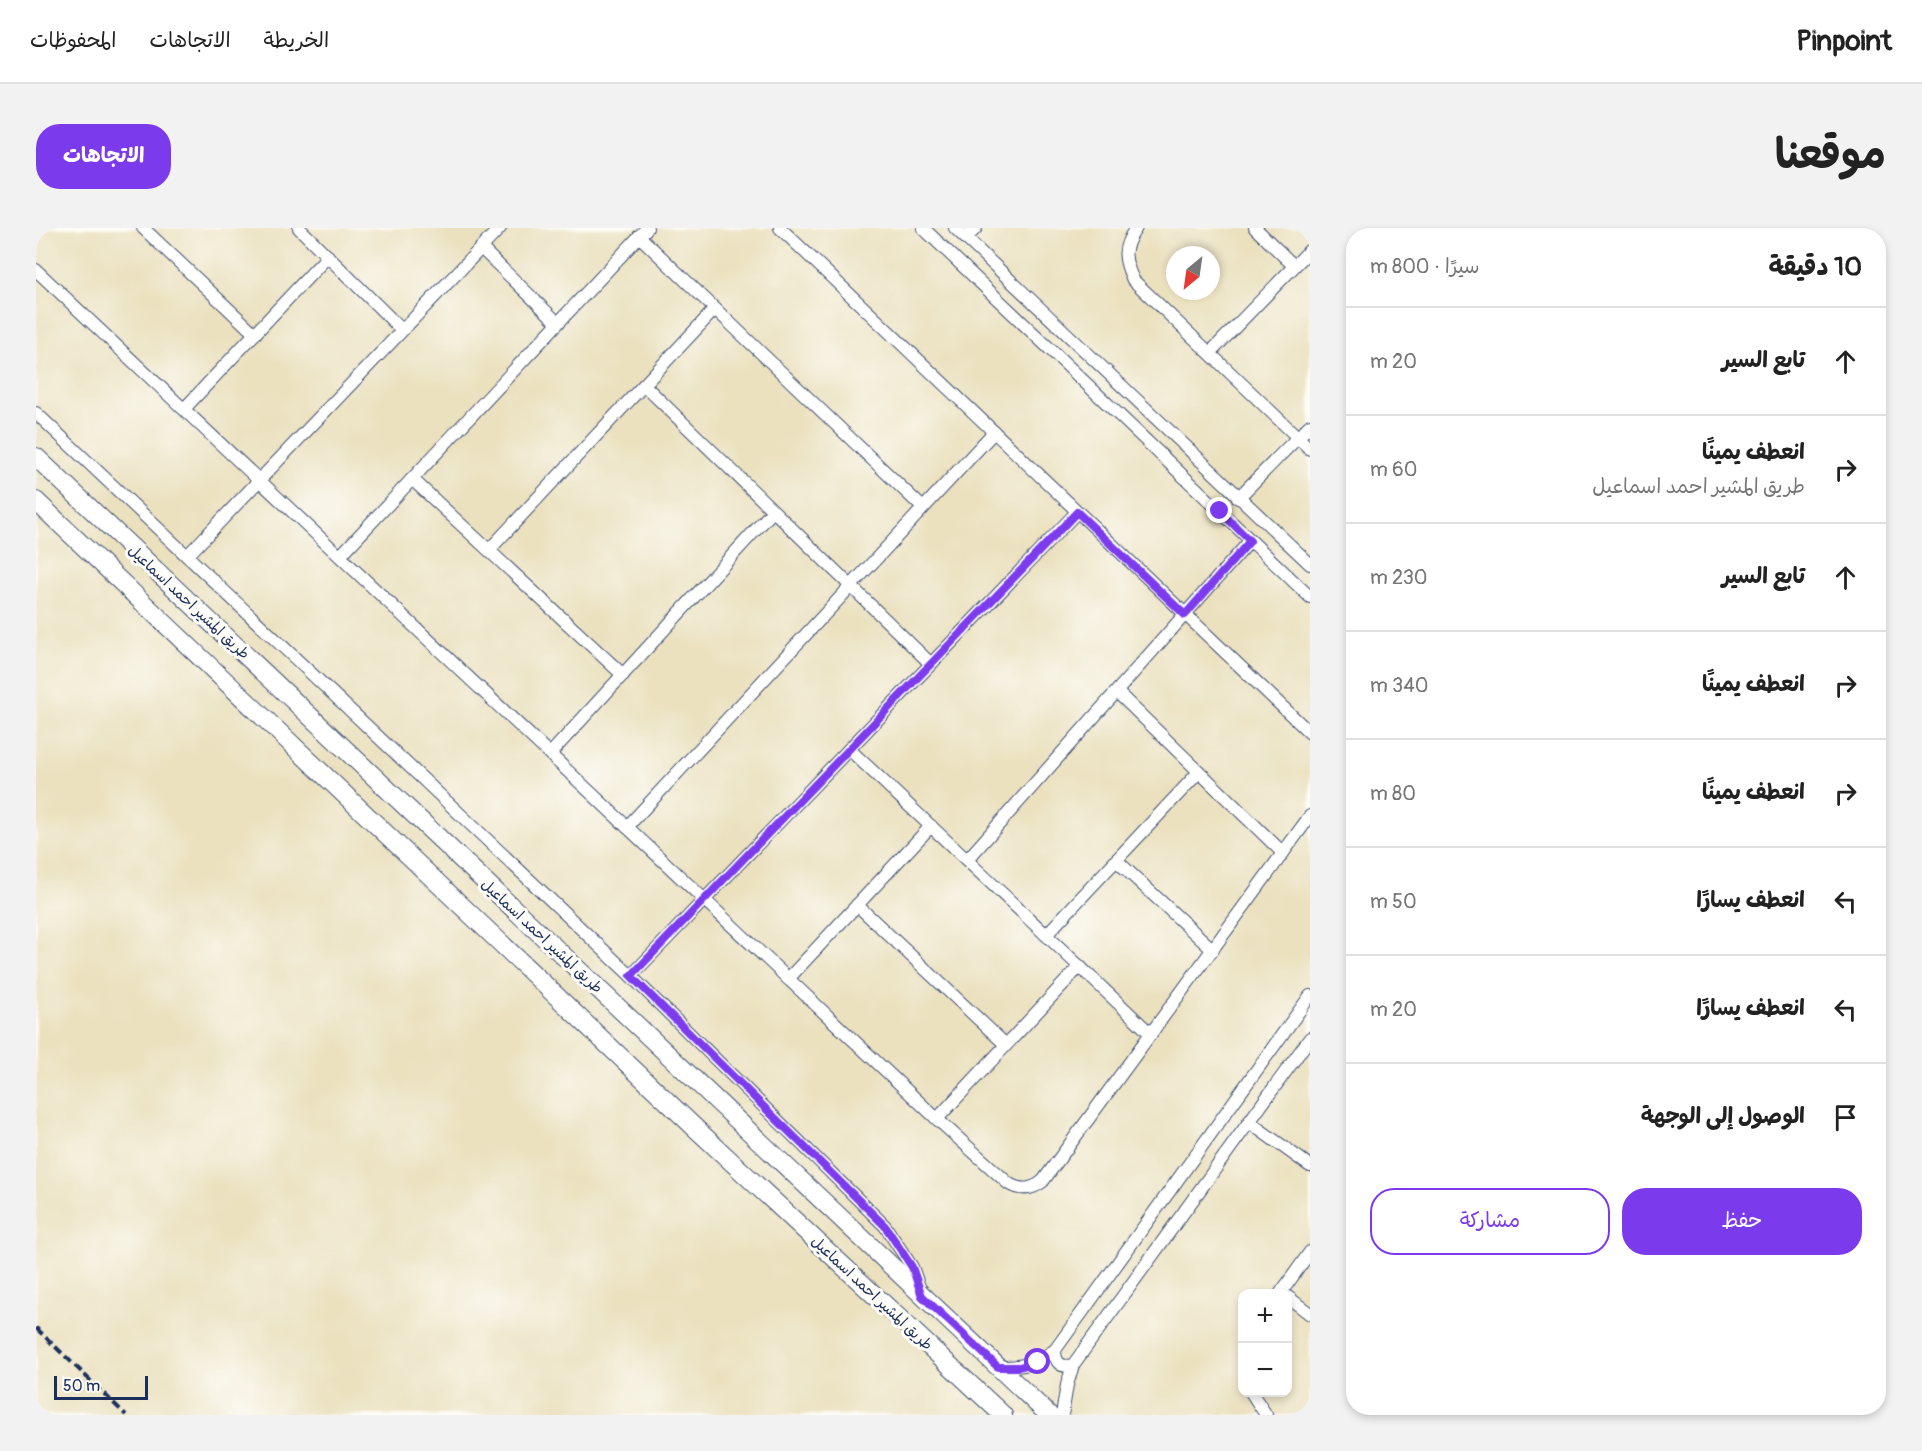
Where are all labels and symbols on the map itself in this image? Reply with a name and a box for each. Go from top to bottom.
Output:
north arrow [1166,246,1220,300]
route end [1206,497,1232,523]
street label: طريق المشير احمد اسماعيل [124,541,254,664]
street label: طريق المشير احمد اسماعيل [477,875,607,998]
street label: طريق المشير احمد اسماعيل [807,1232,937,1355]
route start [1024,1348,1050,1374]
scale bar [54,1373,148,1400]

